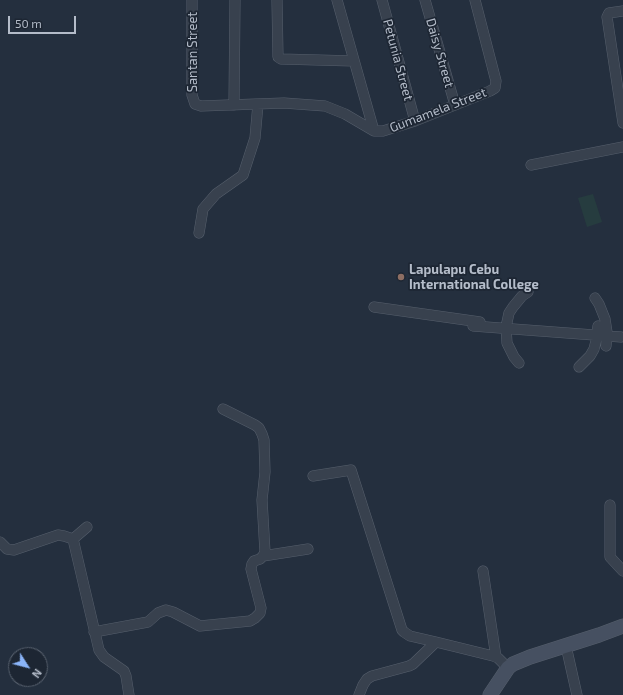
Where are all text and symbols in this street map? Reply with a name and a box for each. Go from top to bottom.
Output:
scale bar [10,8,78,34]
street label: Santan Street [185,12,201,92]
text: 50 m [15,16,42,30]
street label: Petunia Street [380,17,416,103]
street label: Daisy Street [423,17,457,89]
street label: Gumamela Street [387,84,489,136]
place label: Lapulapu Cebu International College [409,262,539,293]
marker: Lapulapu Cebu International College [396,272,406,282]
north arrow [8,647,48,687]
text: N [30,667,45,681]

